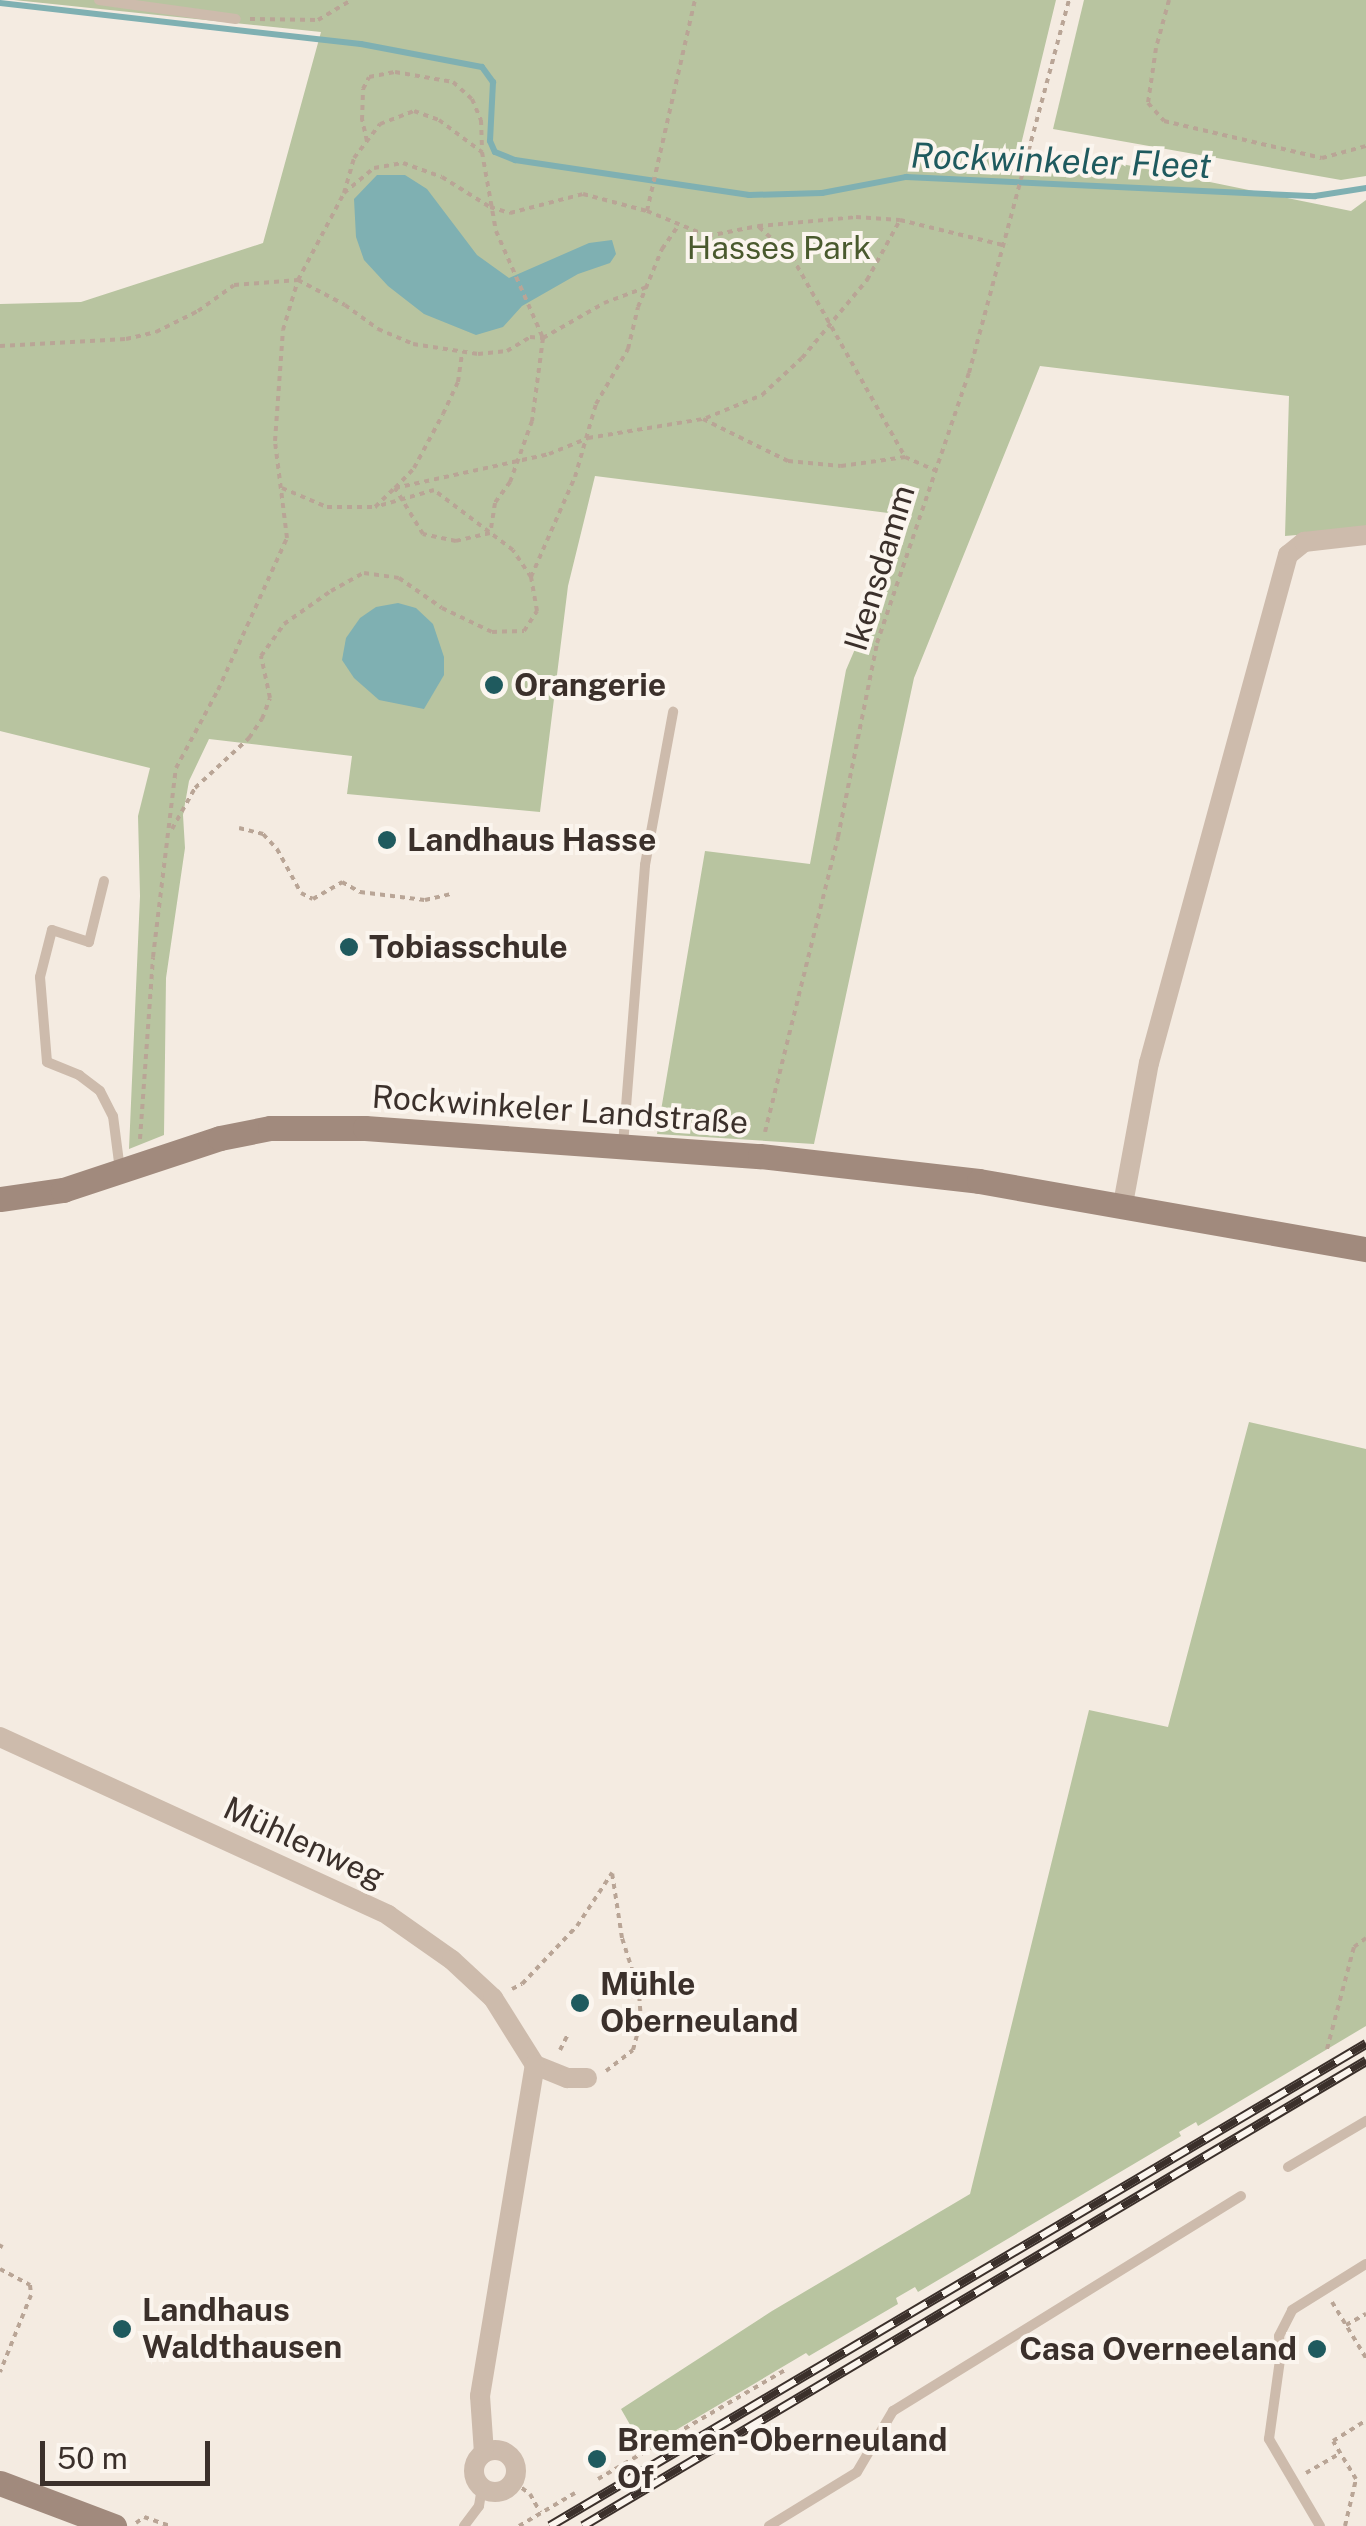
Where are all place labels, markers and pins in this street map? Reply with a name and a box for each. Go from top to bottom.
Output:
place label: Orangerie [514,666,666,704]
marker: Orangerie [483,674,505,696]
place label: Landhaus Hasse [407,821,657,859]
marker: Landhaus Hasse [376,829,398,851]
place label: Tobiasschule [369,928,568,966]
marker: Tobiasschule [338,936,360,958]
place label: Mühle Oberneuland [600,1966,798,2041]
marker: Mühle Oberneuland [569,1992,591,2014]
place label: Landhaus Waldthausen [142,2292,342,2367]
marker: Landhaus Waldthausen [111,2318,133,2340]
place label: Casa Overneeland [1019,2330,1297,2368]
marker: Casa Overneeland [1306,2338,1328,2360]
place label: Bremen-Oberneuland Of [617,2422,948,2497]
marker: Bremen-Oberneuland Of [586,2448,608,2470]

